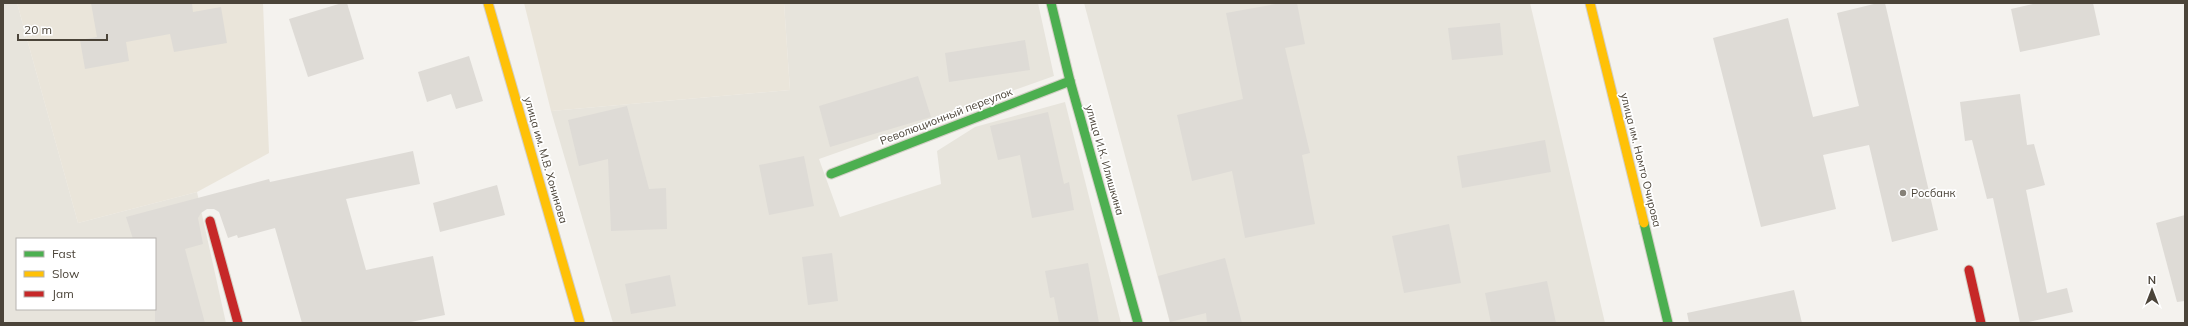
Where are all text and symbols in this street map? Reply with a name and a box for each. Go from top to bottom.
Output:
scale bar [18,16,107,42]
text: 20 m [24,22,52,37]
street label: Революционный переулок [878,84,1014,148]
street label: улица им. Номто Очирова [1618,91,1664,229]
street label: улица им. М.В. Хонинова [521,95,571,225]
street label: улица И.К. Илишкина [1083,103,1127,217]
place label: Росбанк [1911,186,1956,200]
marker: Росбанк [1898,188,1908,198]
legend [16,238,156,310]
text: Fast [52,246,76,261]
text: Slow [52,266,80,281]
north arrow [2132,270,2172,310]
text: N [2148,273,2156,287]
text: Jam [52,286,74,301]

